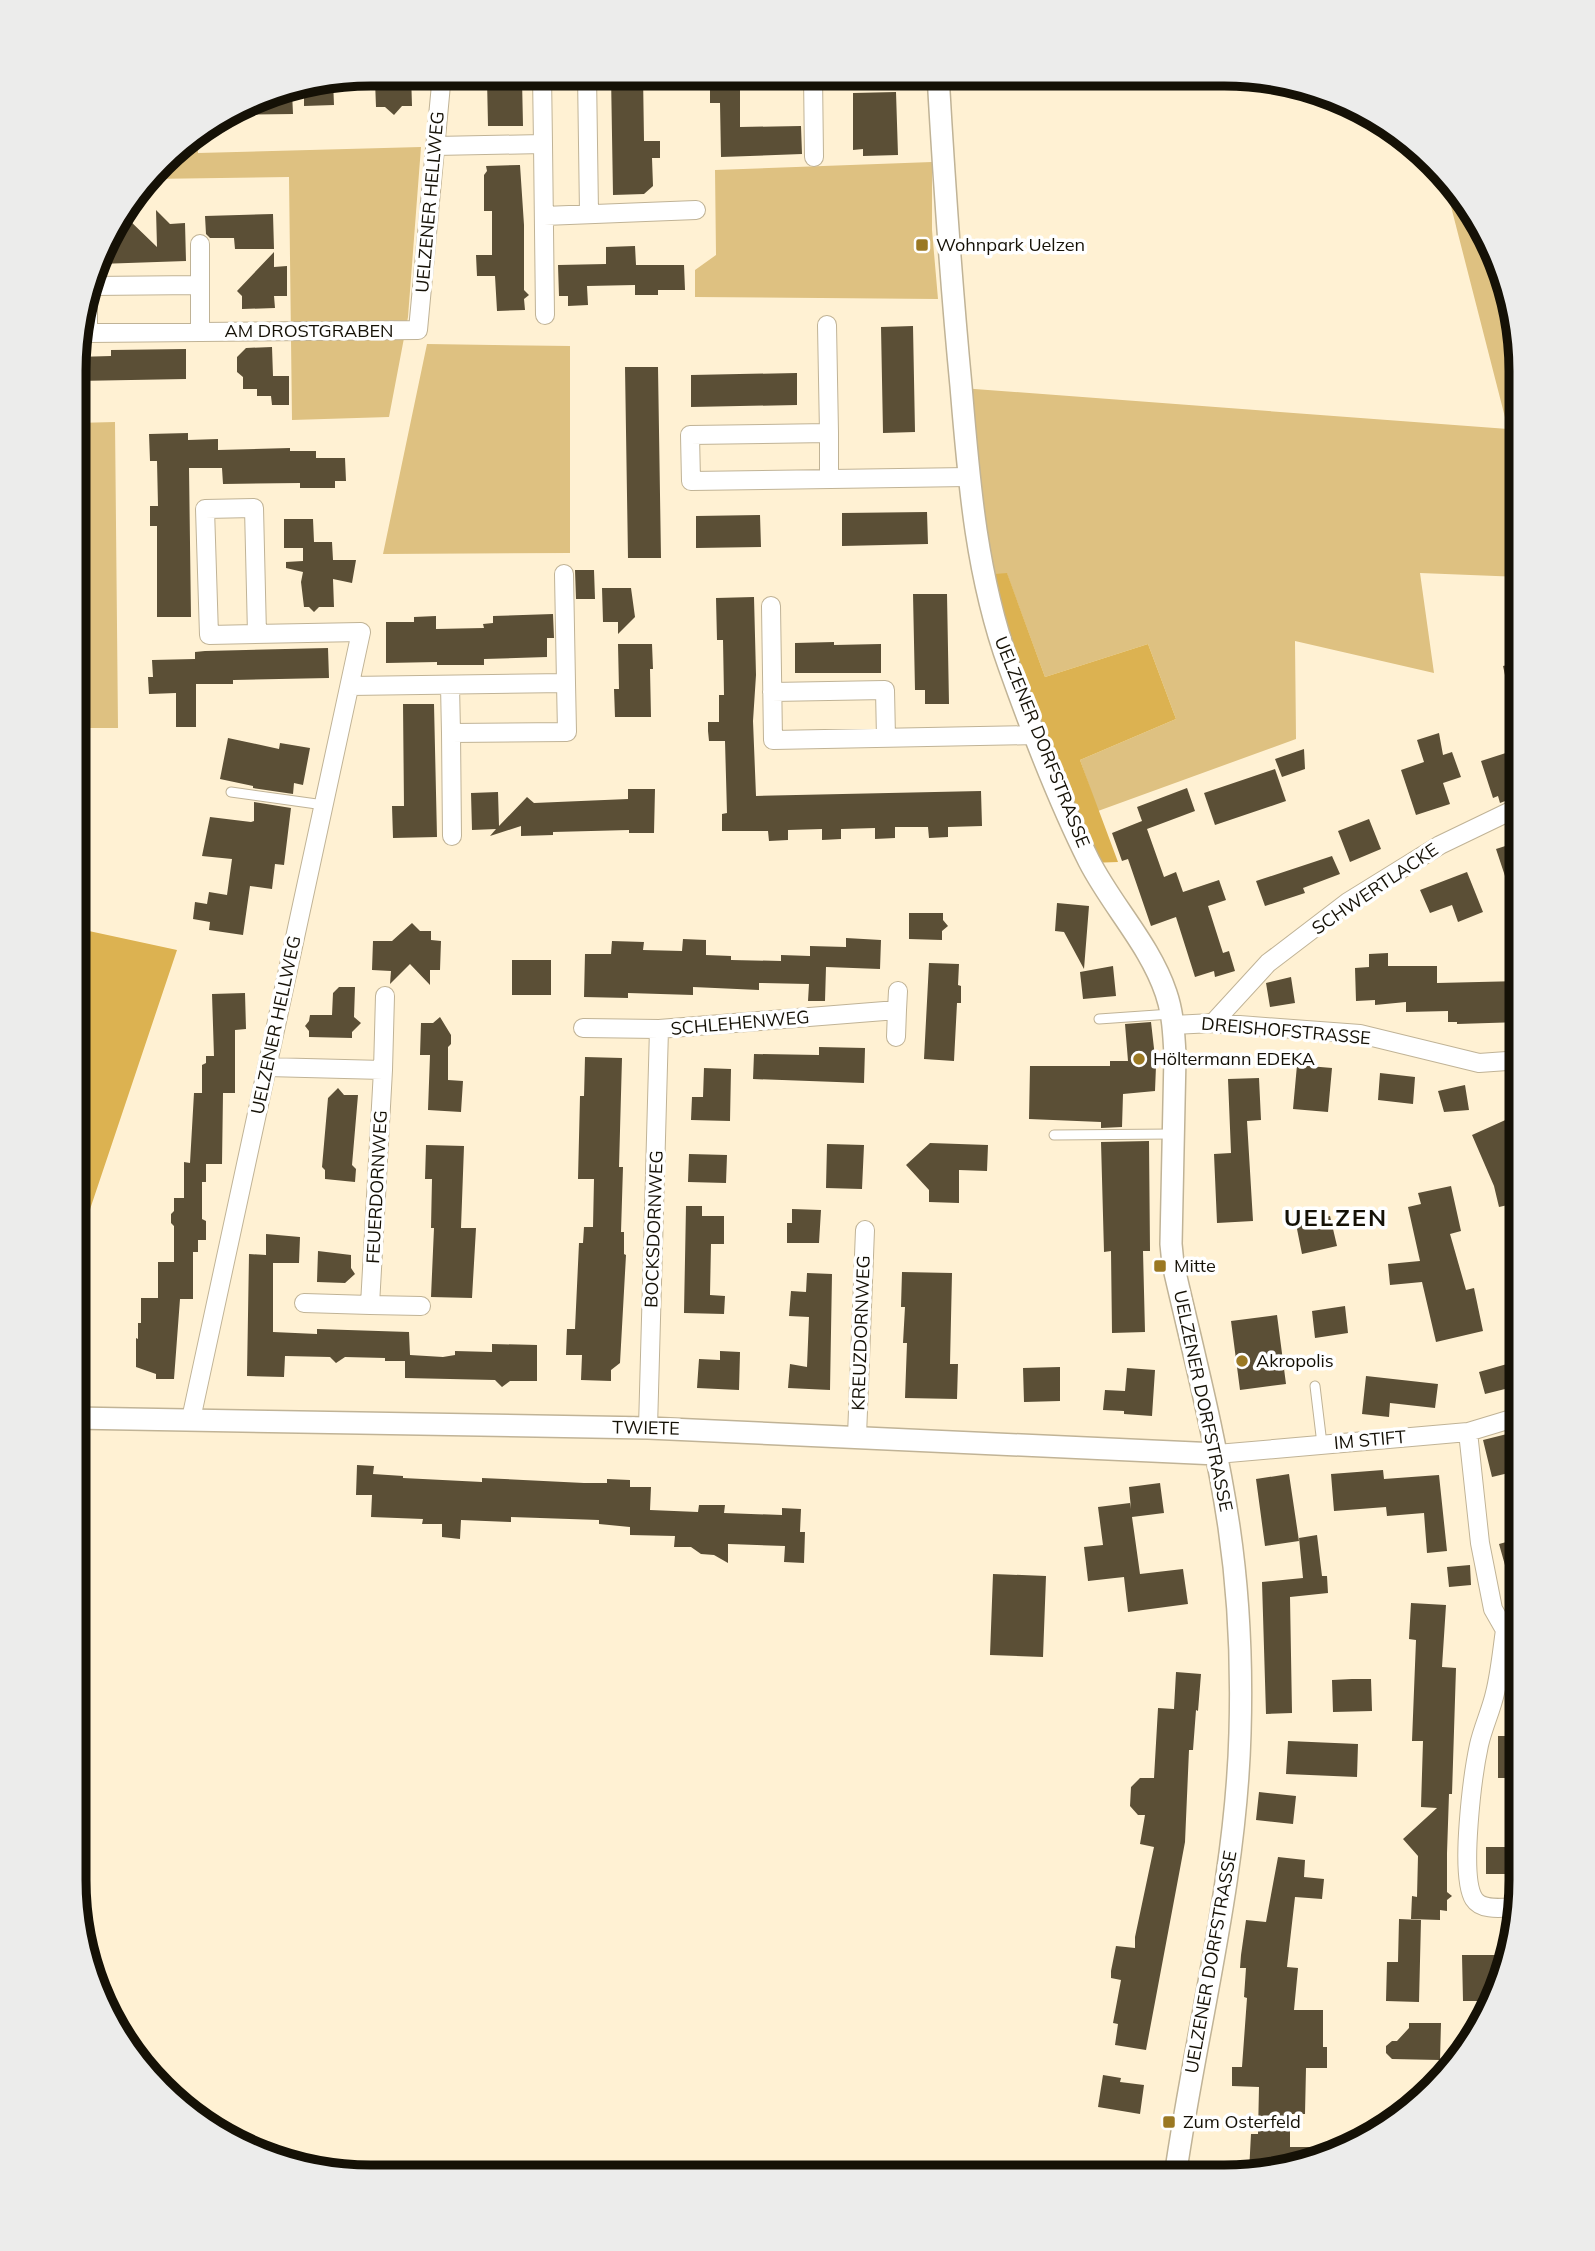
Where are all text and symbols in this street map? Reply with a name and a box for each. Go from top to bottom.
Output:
street label: UELZENER HELLWEG [410,110,449,294]
place label: Wohnpark Uelzen [936,233,1085,256]
marker: Wohnpark Uelzen [914,237,930,253]
street label: AM DROSTGRABEN [224,319,394,342]
street label: UELZENER DORFSTRASSE [990,633,1095,851]
street label: SCHWERTLACKE [1307,838,1442,939]
street label: UELZENER HELLWEG [245,933,306,1116]
street label: SCHLEHENWEG [670,1005,810,1040]
street label: DREISHOFSTRASSE [1200,1012,1372,1049]
place label: Höltermann EDEKA [1153,1047,1315,1070]
marker: Höltermann EDEKA [1131,1051,1147,1067]
street label: FEUERDORNWEG [361,1110,392,1264]
street label: BOCKSDORNWEG [639,1150,668,1308]
district label: UELZEN [1284,1202,1388,1232]
place label: Mitte [1174,1254,1216,1277]
street label: KREUZDORNWEG [846,1255,875,1411]
marker: Mitte [1152,1258,1168,1274]
street label: UELZENER DORFSTRASSE [1169,1288,1238,1514]
place label: Akropolis [1256,1349,1334,1372]
marker: Akropolis [1234,1353,1250,1369]
street label: TWIETE [612,1415,680,1440]
street label: IM STIFT [1333,1425,1407,1454]
street label: UELZENER DORFSTRASSE [1180,1849,1241,2075]
place label: Zum Osterfeld [1183,2110,1301,2133]
marker: Zum Osterfeld [1161,2114,1177,2130]

